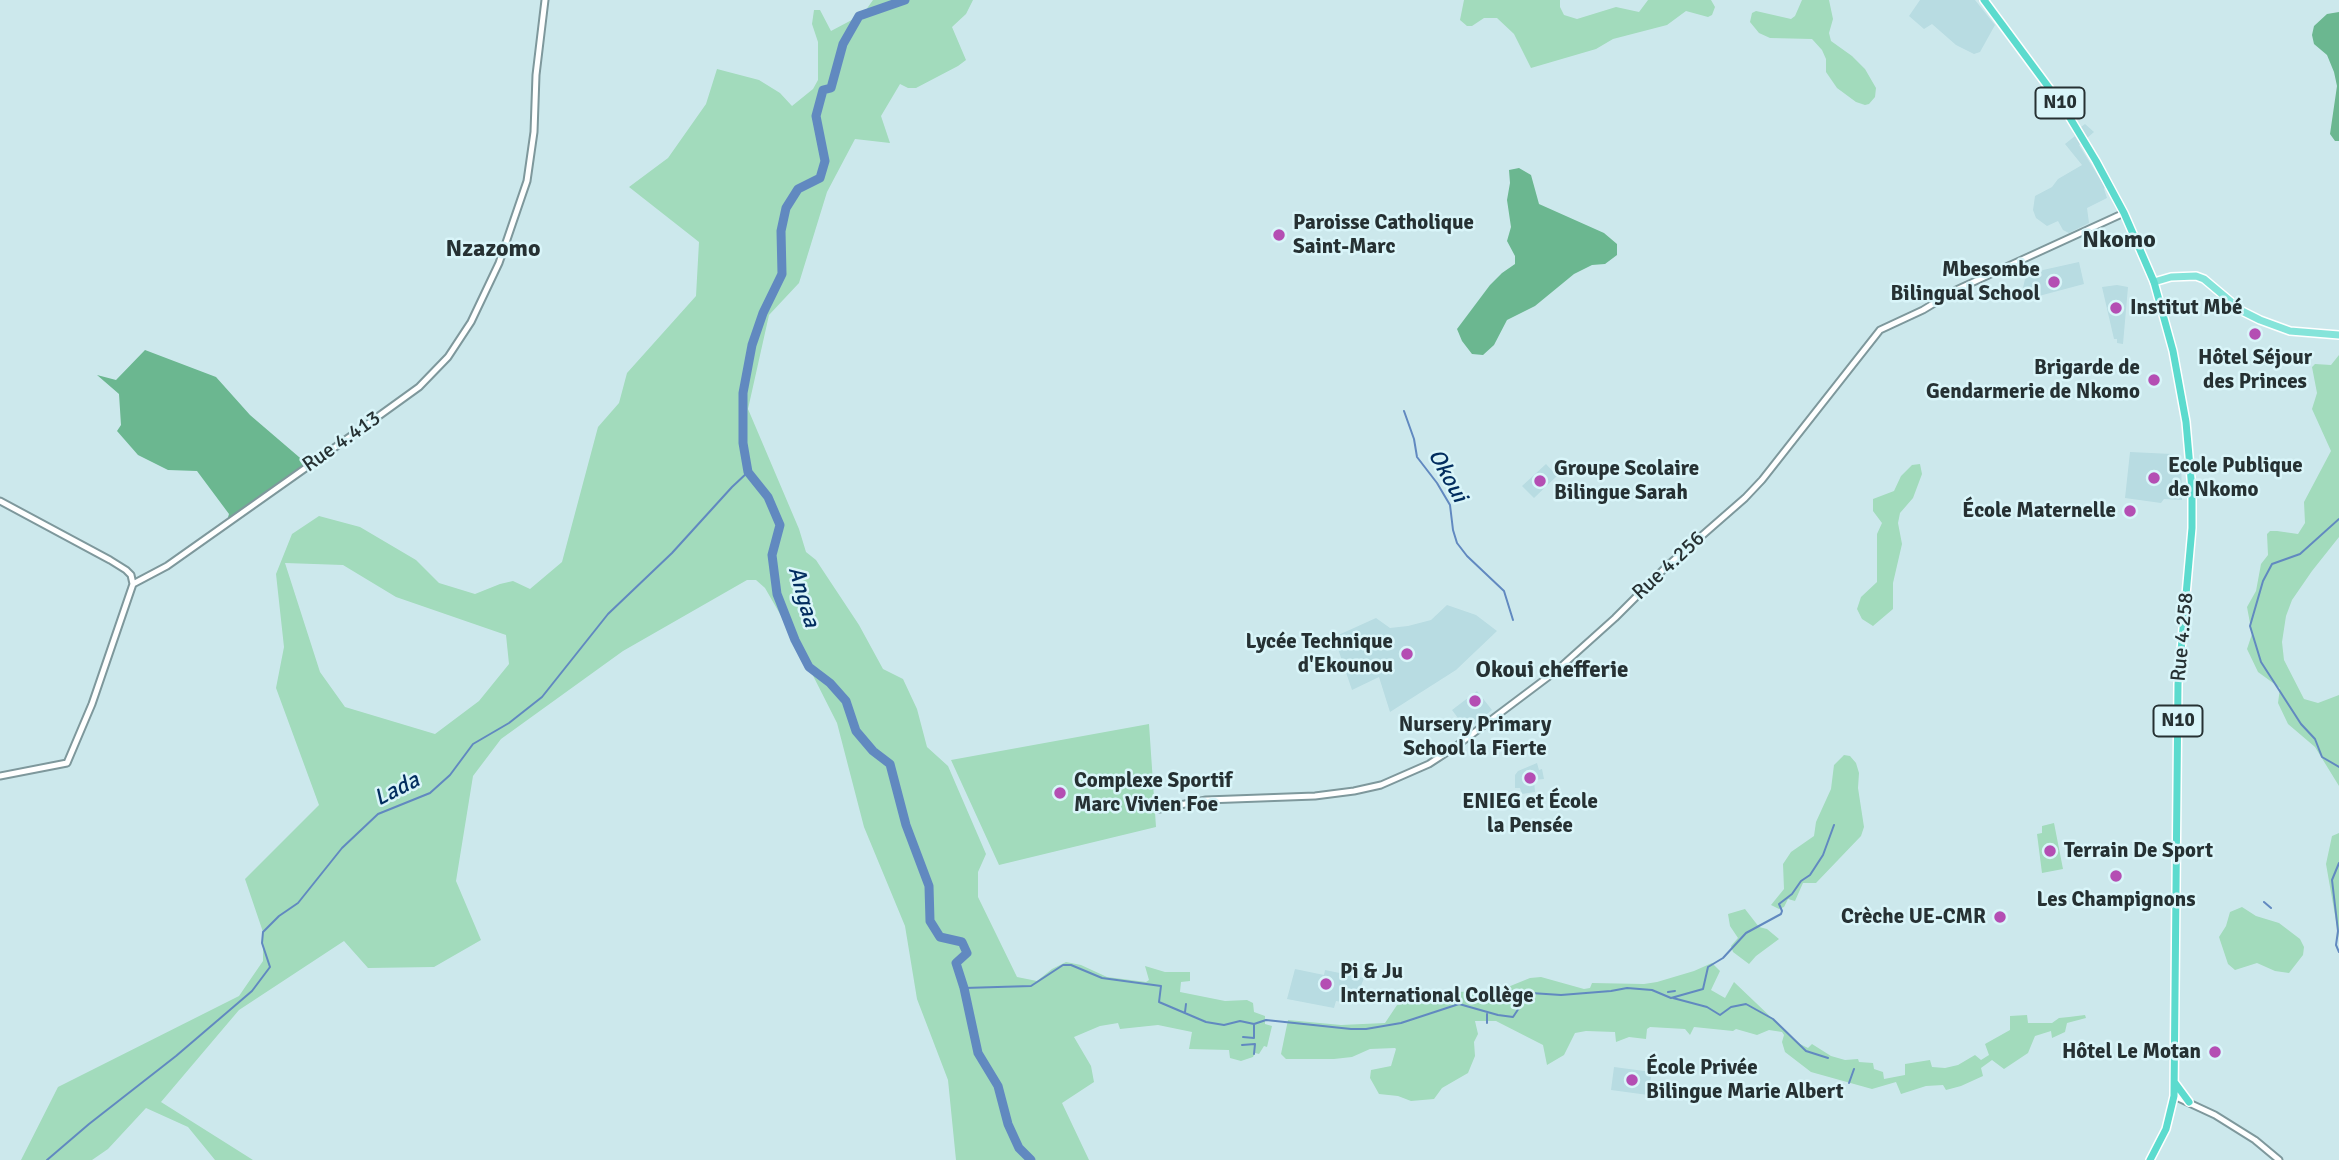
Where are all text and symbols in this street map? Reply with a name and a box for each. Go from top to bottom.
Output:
road number: N10 [2036,88,2084,118]
place label: Paroisse Catholique Saint-Marc [1293,210,1474,260]
marker: Paroisse Catholique Saint-Marc [1271,227,1287,243]
district label: Nkomo [2082,227,2156,255]
district label: Nzazomo [446,236,540,264]
place label: Mbesombe Bilingual School [1890,257,2040,307]
marker: Mbesombe Bilingual School [2046,274,2062,290]
place label: Institut Mbé [2130,295,2242,321]
marker: Institut Mbé [2108,300,2124,316]
marker: Hôtel Séjour des Princes [2247,326,2263,342]
place label: Hôtel Séjour des Princes [2198,345,2312,395]
place label: Brigarde de Gendarmerie de Nkomo [1926,355,2140,405]
marker: Brigarde de Gendarmerie de Nkomo [2146,372,2162,388]
street label: Rue 4.413 [298,406,386,478]
water label: Okoui [1421,444,1473,508]
place label: Ecole Publique de Nkomo [2168,453,2303,503]
place label: Groupe Scolaire Bilingue Sarah [1554,456,1699,506]
marker: Ecole Publique de Nkomo [2146,470,2162,486]
marker: Groupe Scolaire Bilingue Sarah [1532,473,1548,489]
place label: École Maternelle [1962,498,2116,524]
marker: École Maternelle [2122,503,2138,519]
street label: Rue 4.256 [1628,526,1710,606]
water label: Angaa [781,563,825,631]
street label: Rue 4.258 [2167,591,2199,683]
place label: Lycée Technique d'Ekounou [1245,629,1393,679]
marker: Lycée Technique d'Ekounou [1399,646,1415,662]
district label: Okoui chefferie [1476,657,1628,685]
marker: Nursery Primary School la Fierte [1467,693,1483,709]
road number: N10 [2154,706,2202,736]
place label: Nursery Primary School la Fierte [1399,712,1551,762]
water label: Lada [370,767,424,813]
place label: Complexe Sportif Marc Vivien Foe [1074,768,1232,818]
marker: ENIEG et École la Pensée [1522,770,1538,786]
marker: Complexe Sportif Marc Vivien Foe [1052,785,1068,801]
place label: ENIEG et École la Pensée [1462,789,1598,839]
place label: Terrain De Sport [2064,838,2213,864]
marker: Terrain De Sport [2042,843,2058,859]
marker: Les Champignons [2108,868,2124,884]
place label: Les Champignons [2036,887,2196,913]
place label: Crèche UE-CMR [1841,904,1986,930]
marker: Crèche UE-CMR [1992,909,2008,925]
place label: Pi & Ju International Collège [1340,959,1534,1009]
marker: Pi & Ju International Collège [1318,976,1334,992]
place label: Hôtel Le Motan [2062,1039,2201,1065]
marker: Hôtel Le Motan [2207,1044,2223,1060]
place label: École Privée Bilingue Marie Albert [1646,1055,1844,1105]
marker: École Privée Bilingue Marie Albert [1624,1072,1640,1088]

